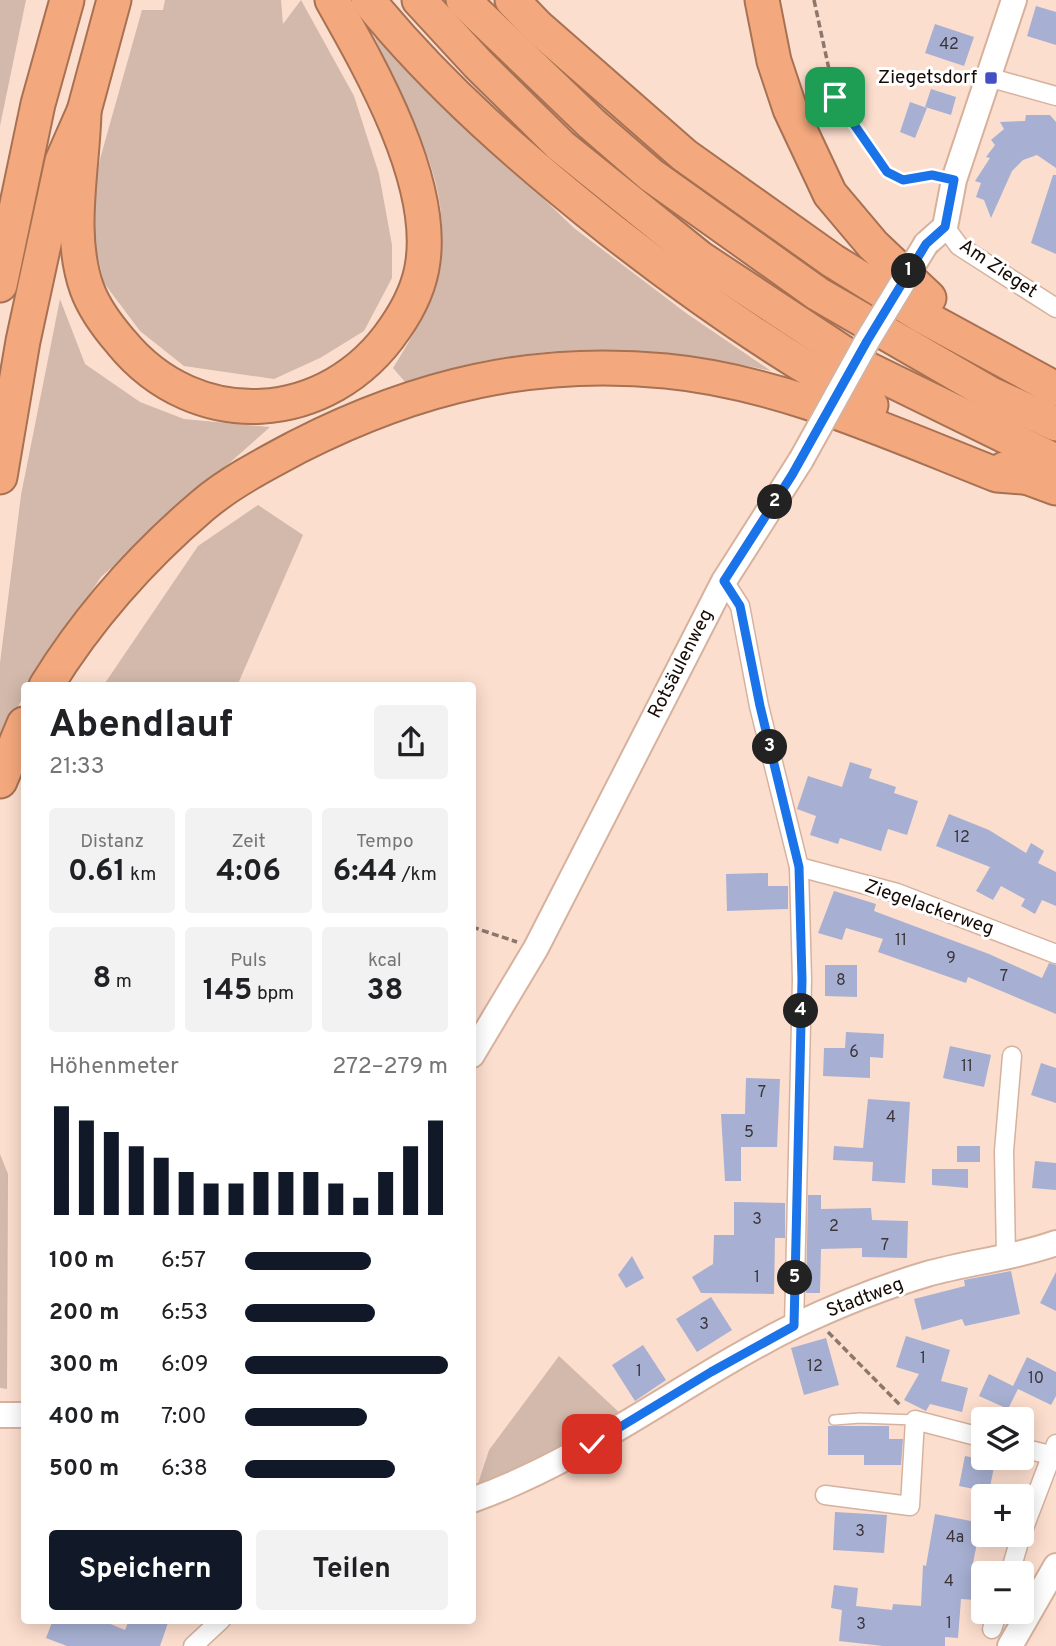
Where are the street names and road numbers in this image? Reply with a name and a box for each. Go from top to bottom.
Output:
street label: Am Zieget [954,234,1042,304]
street label: Rotsäulenweg [643,605,719,723]
street label: Ziegelackerweg [861,875,997,941]
street label: Stadtweg [823,1272,907,1324]

